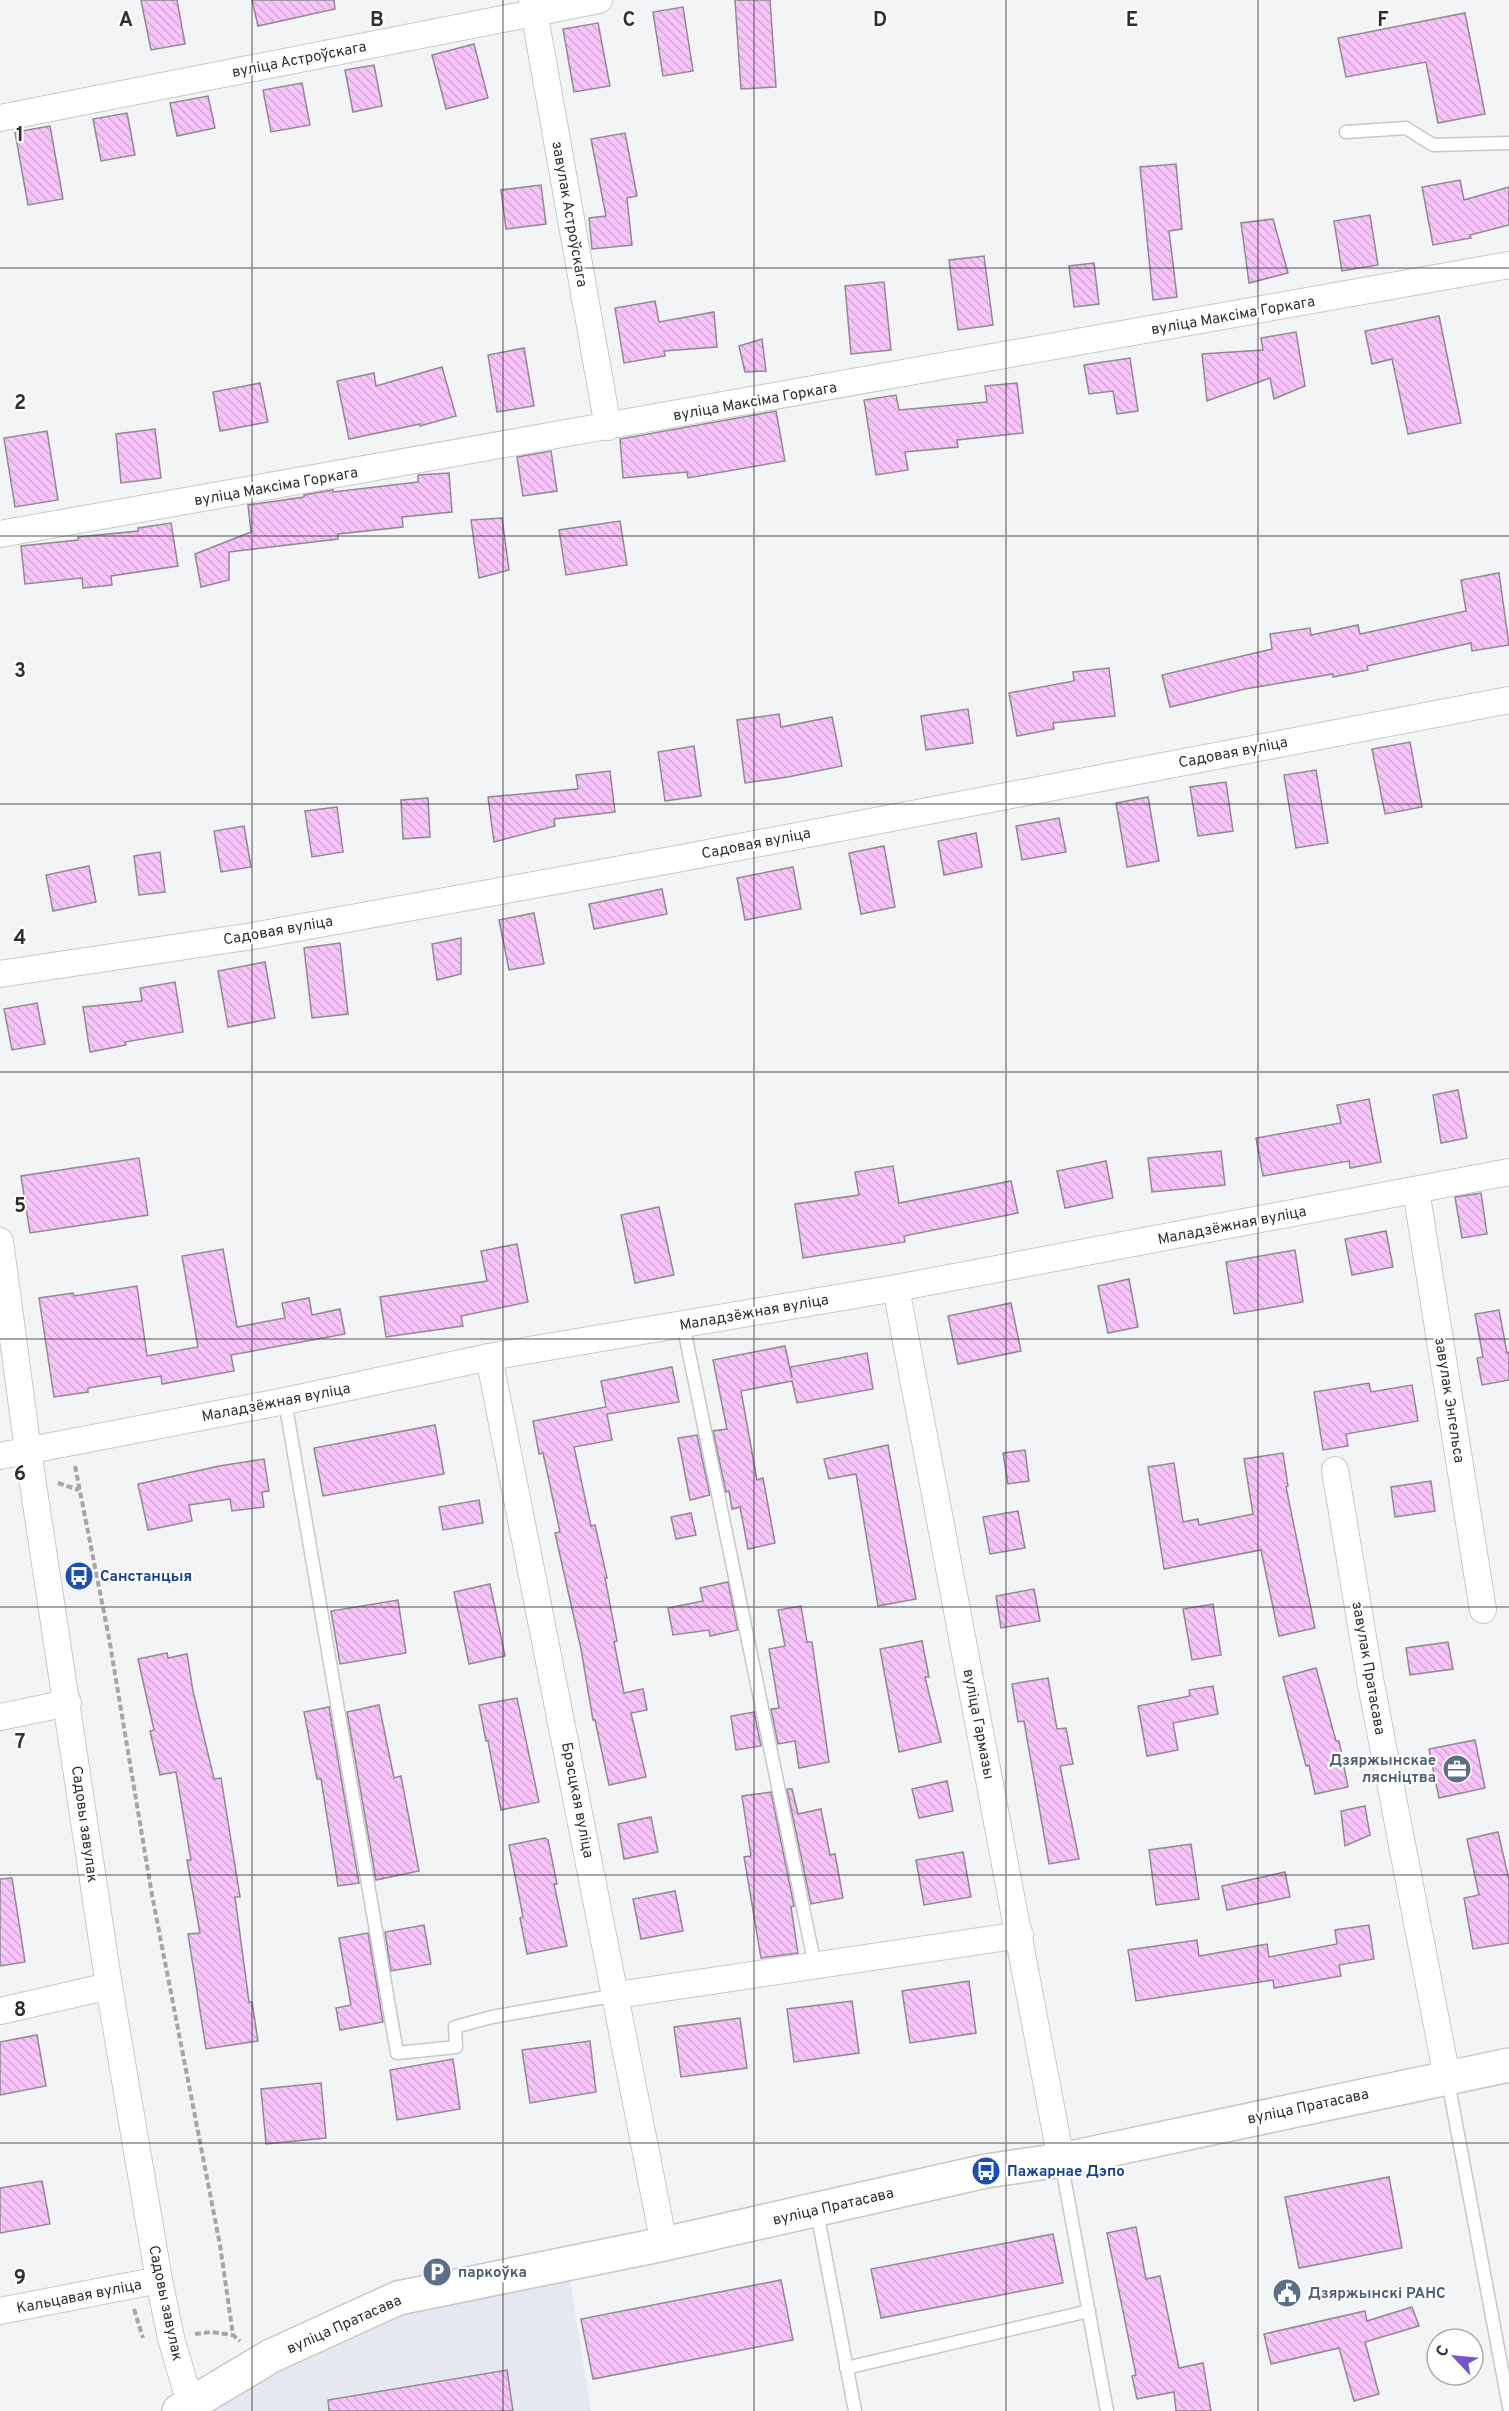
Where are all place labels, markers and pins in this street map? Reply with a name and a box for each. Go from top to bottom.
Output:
bus stop icon: Санстанцыя [63,1560,95,1592]
place label: Санстанцыя [100,1568,192,1587]
place label: Дзяржынскае лясніцтва [1329,1752,1436,1788]
office icon: Дзяржынскае лясніцтва [1441,1753,1473,1785]
bus stop icon: Пажарнае Дэпо [970,2155,1002,2187]
place label: Пажарнае Дэпо [1007,2163,1125,2182]
parking icon: паркоўка [421,2256,453,2288]
place label: паркоўка [458,2264,527,2283]
public building icon: Дзяржынскі РАНС [1271,2277,1303,2309]
place label: Дзяржынскі РАНС [1308,2285,1446,2304]

